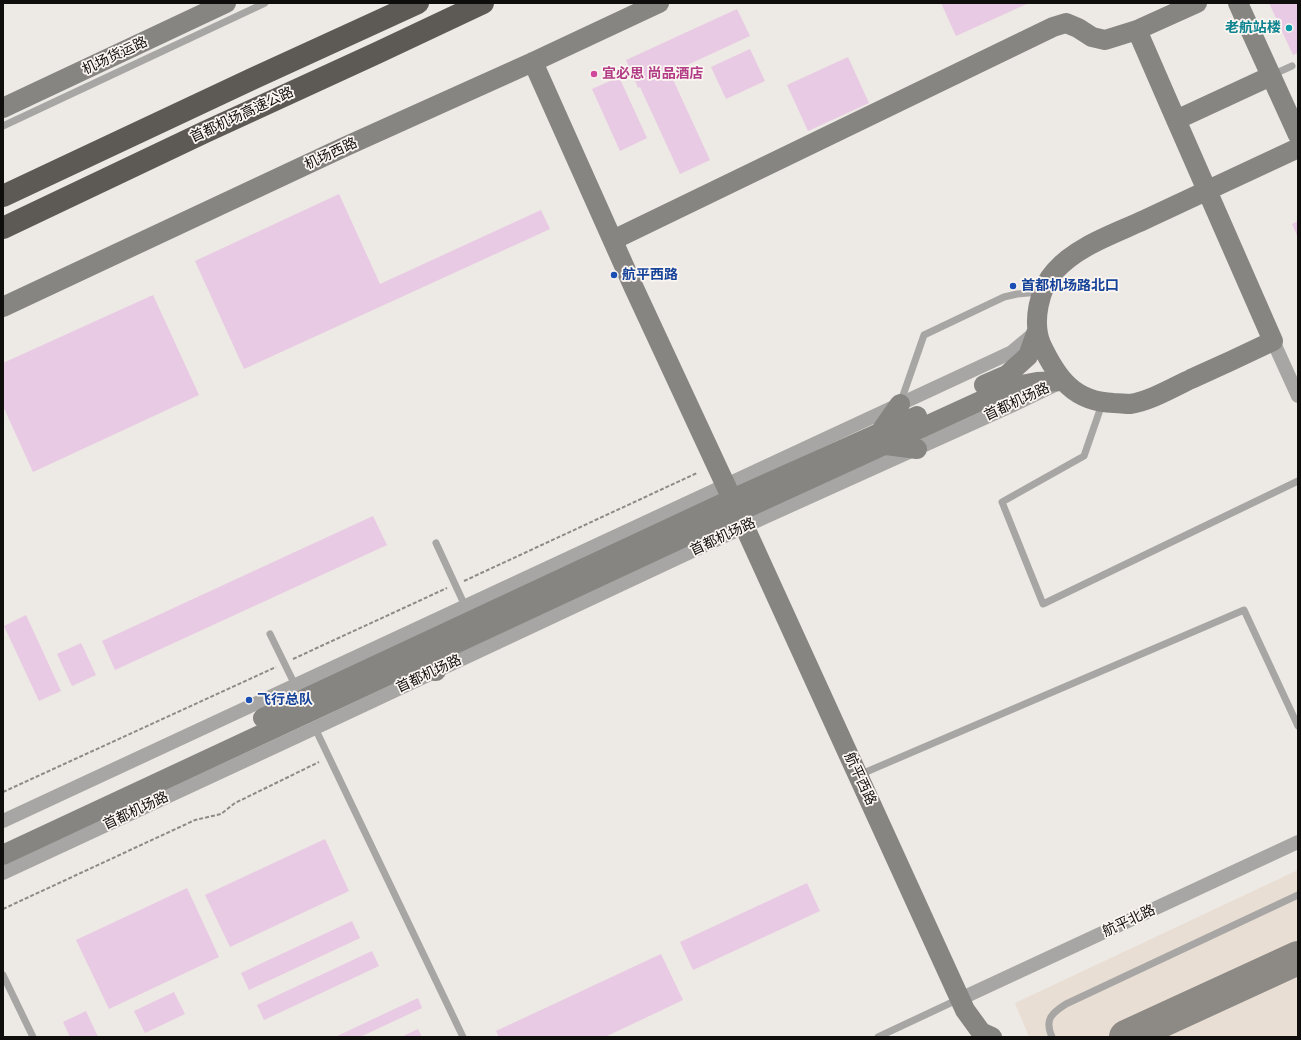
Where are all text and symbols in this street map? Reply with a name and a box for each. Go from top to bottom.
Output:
place label: 老航站楼 [1225,20,1281,36]
marker: 老航站楼 [1284,23,1294,33]
street label: 机场货运路 [80,34,150,78]
place label: 宜必思 尚品酒店 [602,66,704,82]
marker: 宜必思 尚品酒店 [589,69,599,79]
street label: 首都机场高速公路 [188,84,296,146]
street label: 机场西路 [302,135,360,173]
place label: 航平西路 [622,267,678,283]
marker: 航平西路 [609,270,619,280]
place label: 首都机场路北口 [1021,278,1119,294]
marker: 首都机场路北口 [1008,281,1018,291]
street label: 首都机场路 [982,380,1052,424]
street label: 首都机场路 [688,515,758,559]
street label: 首都机场路 [394,652,464,696]
place label: 飞行总队 [257,692,313,708]
marker: 飞行总队 [244,695,254,705]
street label: 航平西路 [841,750,879,808]
street label: 首都机场路 [101,789,171,833]
street label: 航平北路 [1100,902,1158,940]

